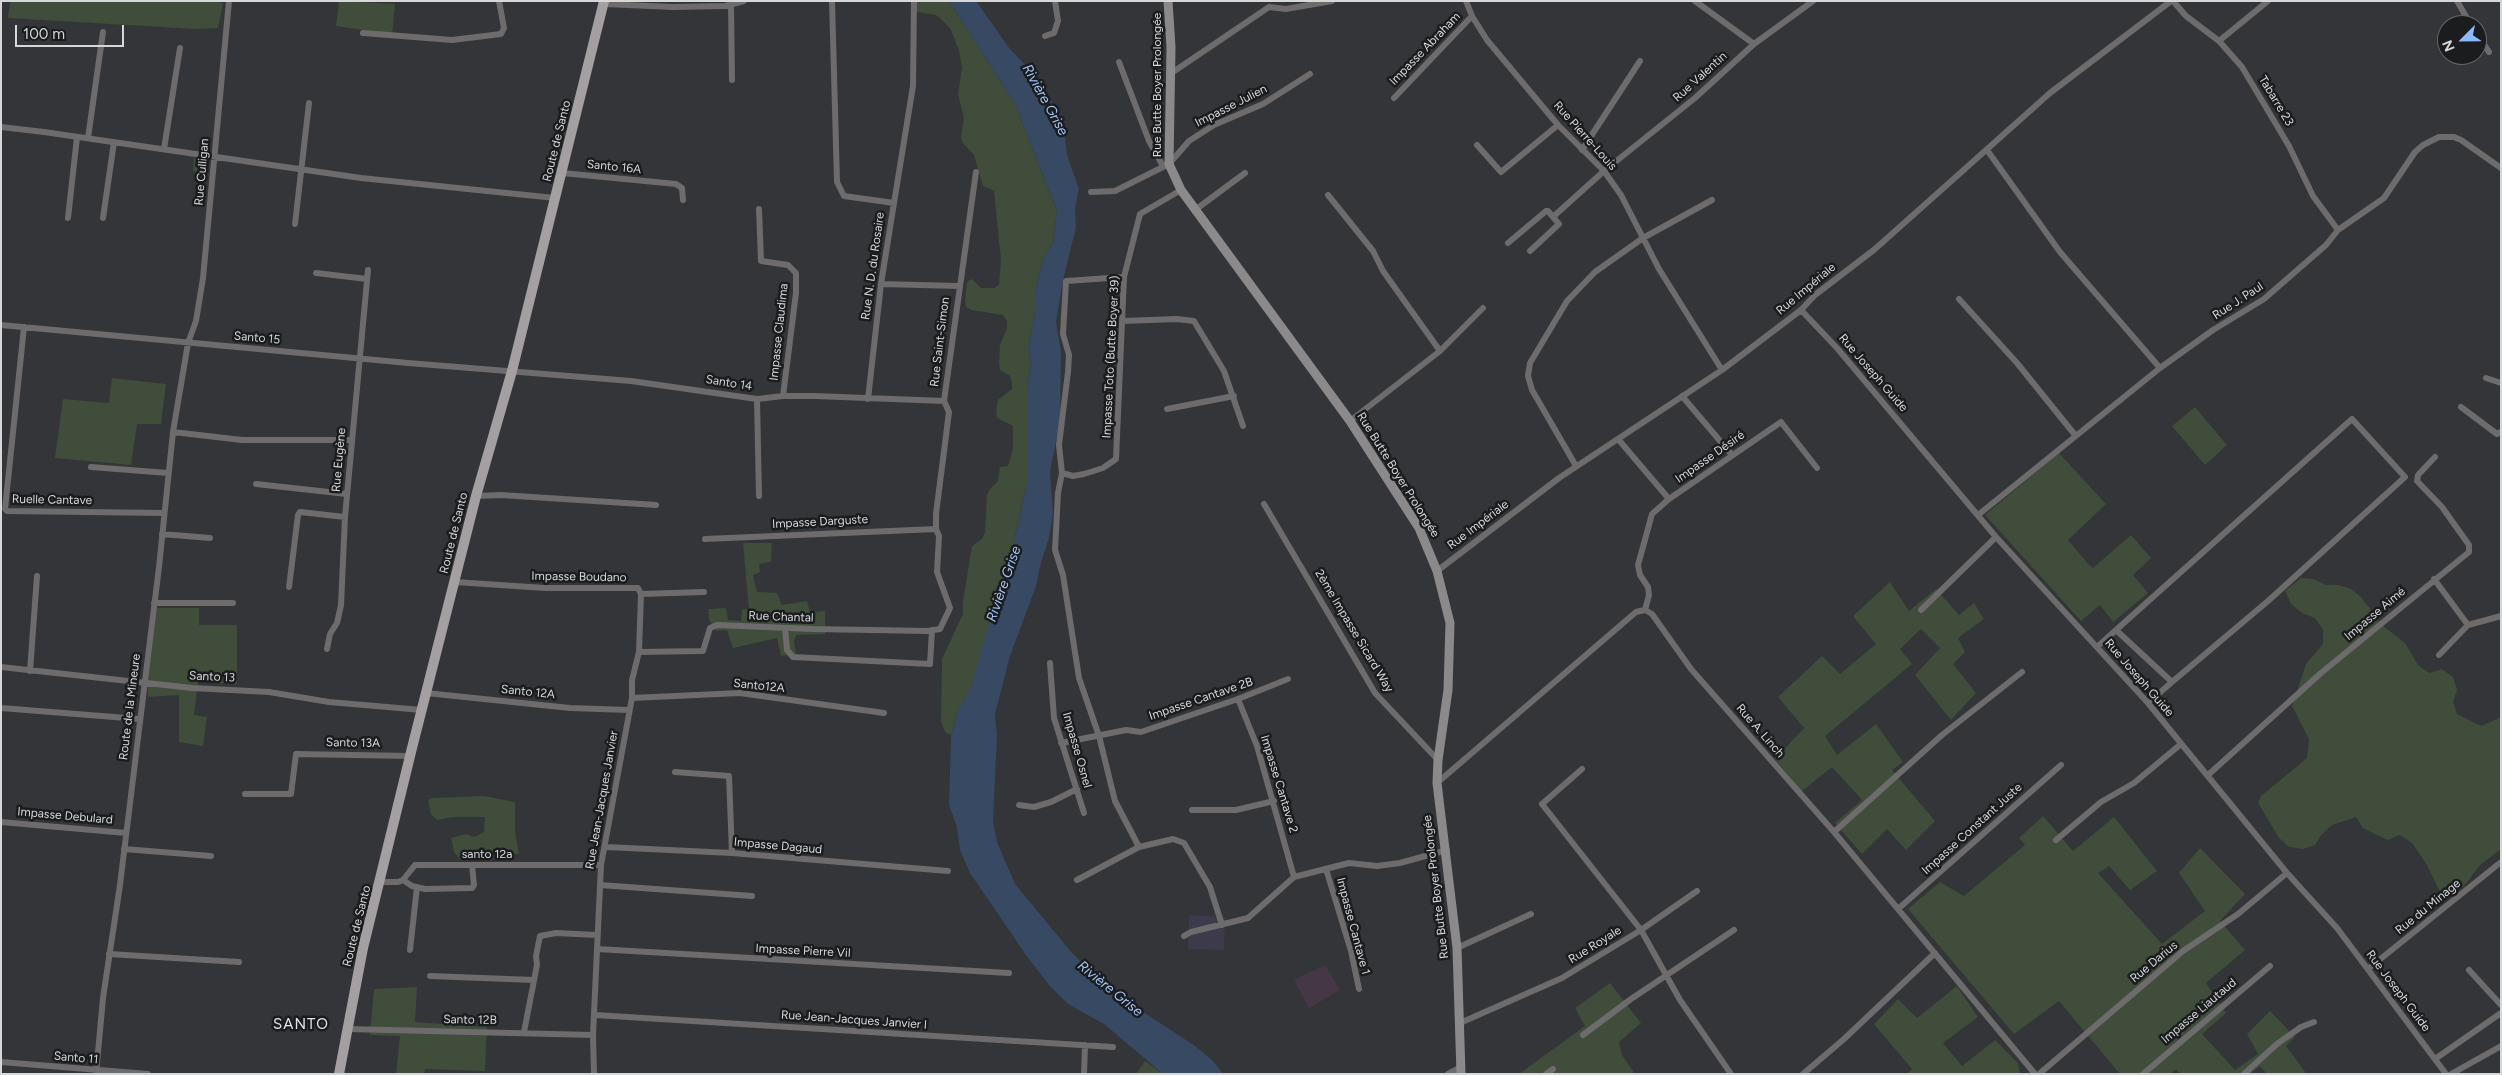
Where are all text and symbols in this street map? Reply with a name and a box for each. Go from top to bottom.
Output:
street label: Impasse Abraham [1387,10,1463,88]
street label: Rue Butte Boyer Prolongée [1150,13,1164,157]
scale bar [18,15,126,47]
north arrow [2437,15,2487,65]
text: 100 m [23,25,65,43]
text: N [2439,37,2459,54]
street label: Rue Valentin [1670,49,1730,105]
water label: Rivière Grise [1018,61,1072,139]
street label: Tabarre 23 [2255,73,2297,129]
street label: Impasse Julien [1193,82,1269,130]
street label: Route de Santo [540,99,574,183]
street label: Rue Pierre-Louis [1550,99,1620,173]
street label: Rue Culligan [192,138,212,206]
street label: Santo 16A [586,157,642,177]
street label: Rue N. D. du Rosaire [858,211,888,321]
street label: Rue Impériale [1773,260,1839,318]
street label: Impasse Toto (Butte Boyer 39) [1100,275,1122,439]
street label: Rue J. Paul [2210,279,2266,323]
street label: Impasse Claudima [767,283,791,381]
street label: Rue Saint-Simon [927,296,953,388]
street label: Santo 15 [233,329,281,347]
street label: Rue Joseph Guide [1835,331,1911,415]
street label: Santo 14 [705,372,753,394]
street label: Rue Butte Boyer Prolongée [1354,410,1442,540]
street label: Rue Eugène [329,427,349,493]
street label: Impasse Désiré [1673,428,1747,486]
street label: Route de Santo [437,491,471,575]
street label: Ruelle Cantave [12,492,92,508]
street label: Rue Impériale [1445,497,1511,553]
street label: Impasse Darguste [772,512,868,532]
water label: Rivière Grise [983,544,1025,624]
street label: 2ème Impasse Sicard Way [1312,567,1396,695]
street label: Impasse Boudano [531,569,627,585]
street label: Impasse Aimé [2342,584,2408,644]
street label: Rue Chantal [748,609,814,625]
street label: Rue Joseph Guide [2101,636,2177,720]
street label: Route de la Mineure [116,653,144,761]
street label: Santo 13 [189,669,235,685]
street label: Impasse Cantave 2B [1147,674,1255,724]
street label: Santo12A [733,676,785,696]
street label: Santo 12A [500,682,556,702]
street label: Rue A. Linch [1733,701,1787,761]
street label: Impasse Osnel [1059,710,1095,790]
street label: Rue Jean-Jacques Janvier [583,730,621,870]
street label: Impasse Cantave 2 [1257,733,1301,835]
street label: Santo 13A [326,735,380,751]
street label: Impasse Constant Juste [1919,780,2025,878]
street label: Impasse Debulard [17,805,113,827]
street label: Rue Butte Boyer Prolongée [1420,814,1452,960]
street label: Impasse Dagaud [733,835,823,857]
street label: santo 12a [462,847,512,861]
street label: Impasse Cantave 1 [1333,876,1373,976]
street label: Rue du Minage [2392,876,2464,938]
street label: Route de Santo [340,884,374,968]
street label: Rue Royale [1566,923,1624,967]
street label: Rue Darius [2127,938,2181,986]
street label: Impasse Pierre Vil [755,941,851,961]
street label: Rue Joseph Guide [2363,948,2433,1034]
water label: Rivière Grise [1074,958,1146,1020]
street label: Impasse Liautaud [2159,975,2239,1047]
street label: Rue Jean-Jacques Janvier I [780,1008,928,1032]
street label: Santo 12B [443,1012,497,1028]
district label: SANTO [272,1016,330,1034]
street label: Santo 11 [53,1049,99,1067]

